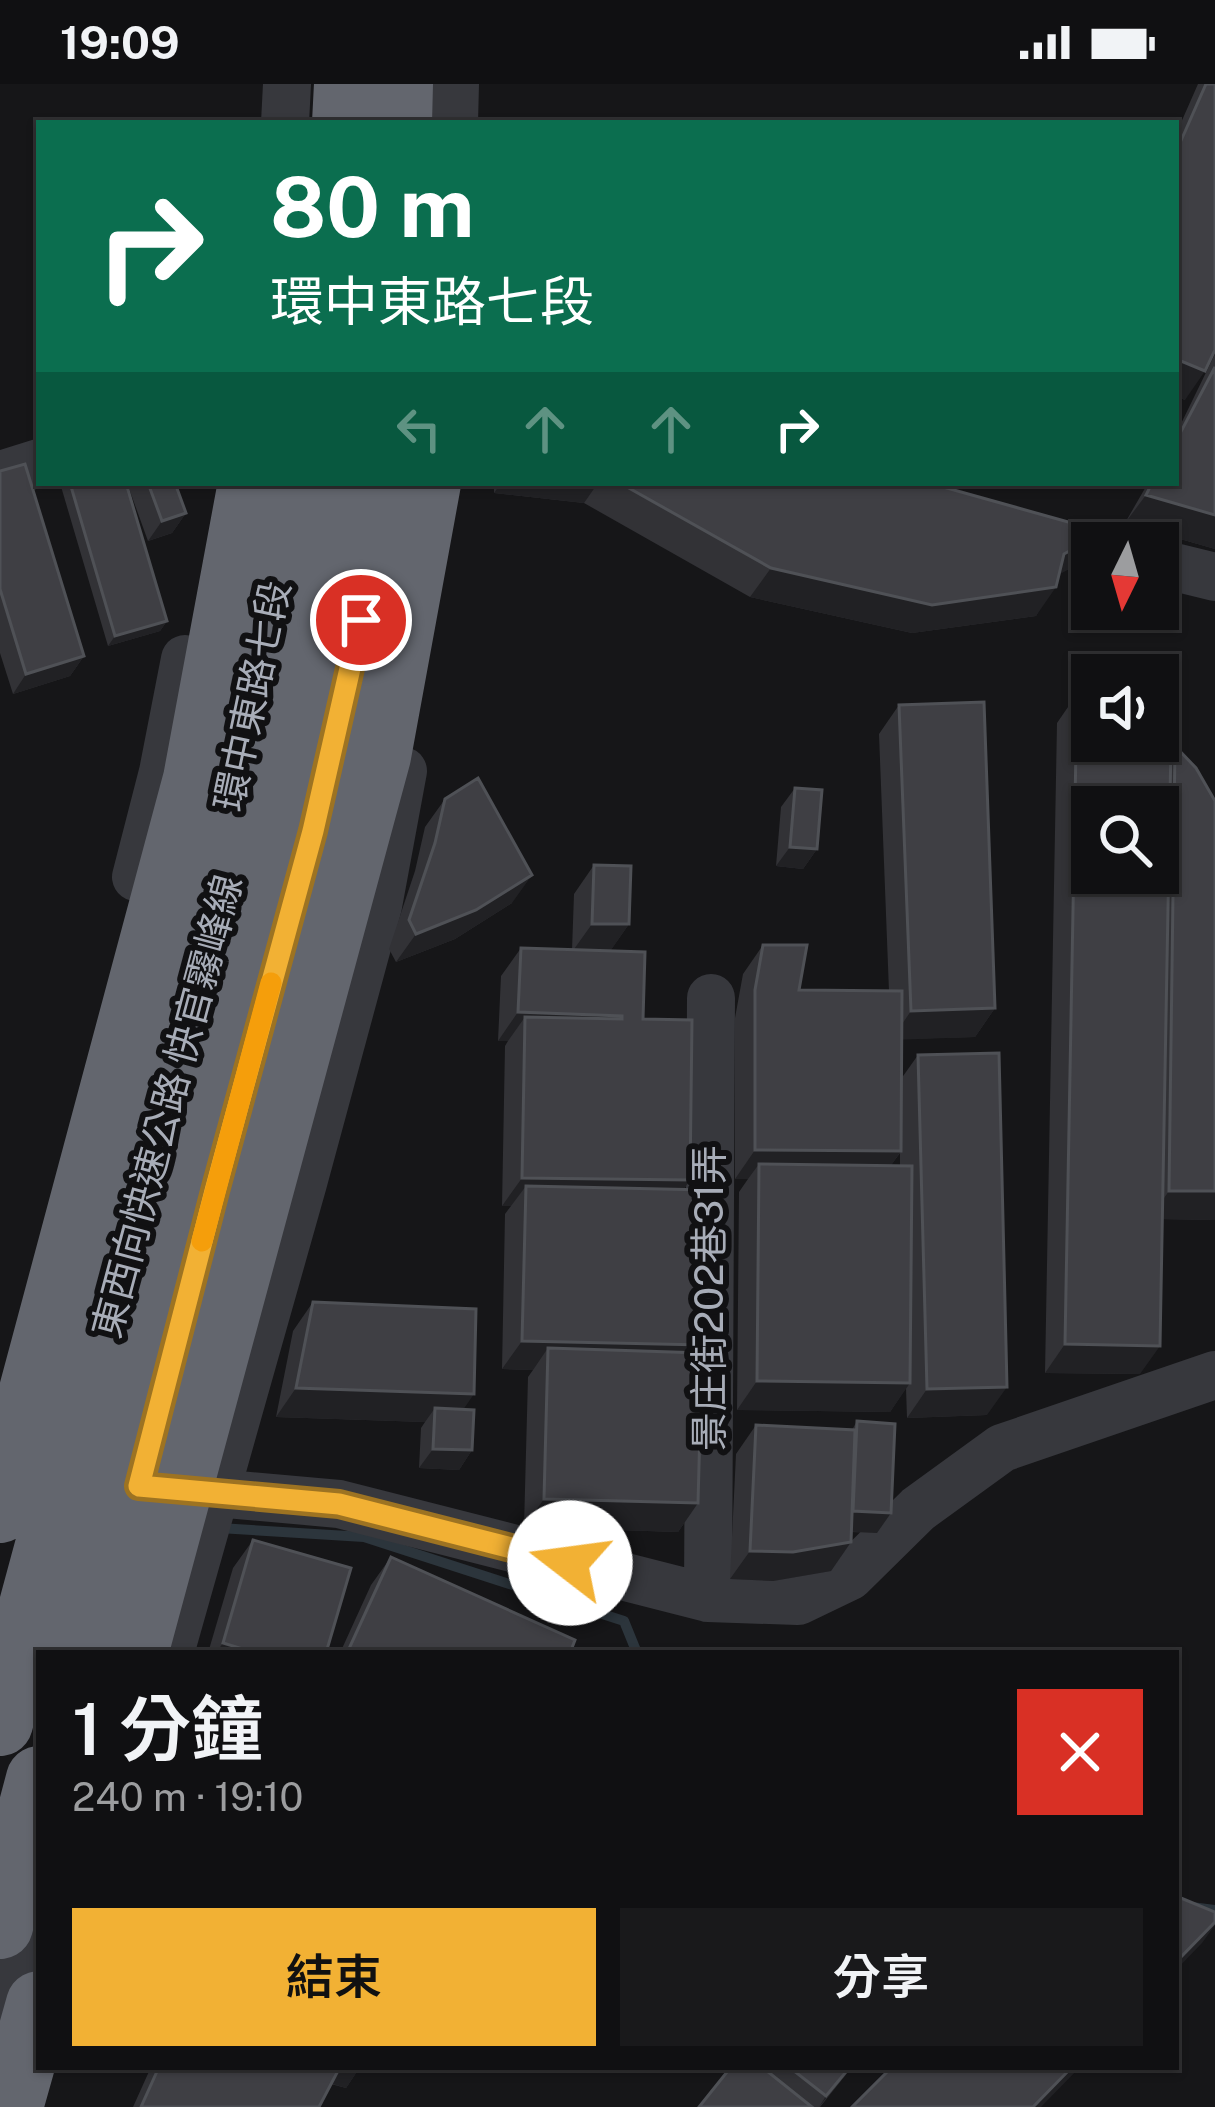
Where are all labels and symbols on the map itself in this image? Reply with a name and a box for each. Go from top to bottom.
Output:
north arrow [1071,522,1179,630]
pin [310,569,412,671]
street label: 環中東路七段 [205,577,299,815]
street label: 東西向快速公路 快官霧峰線 [83,869,251,1343]
street label: 景庄街202巷31弄 [686,1145,732,1451]
position arrow [507,1500,633,1626]

